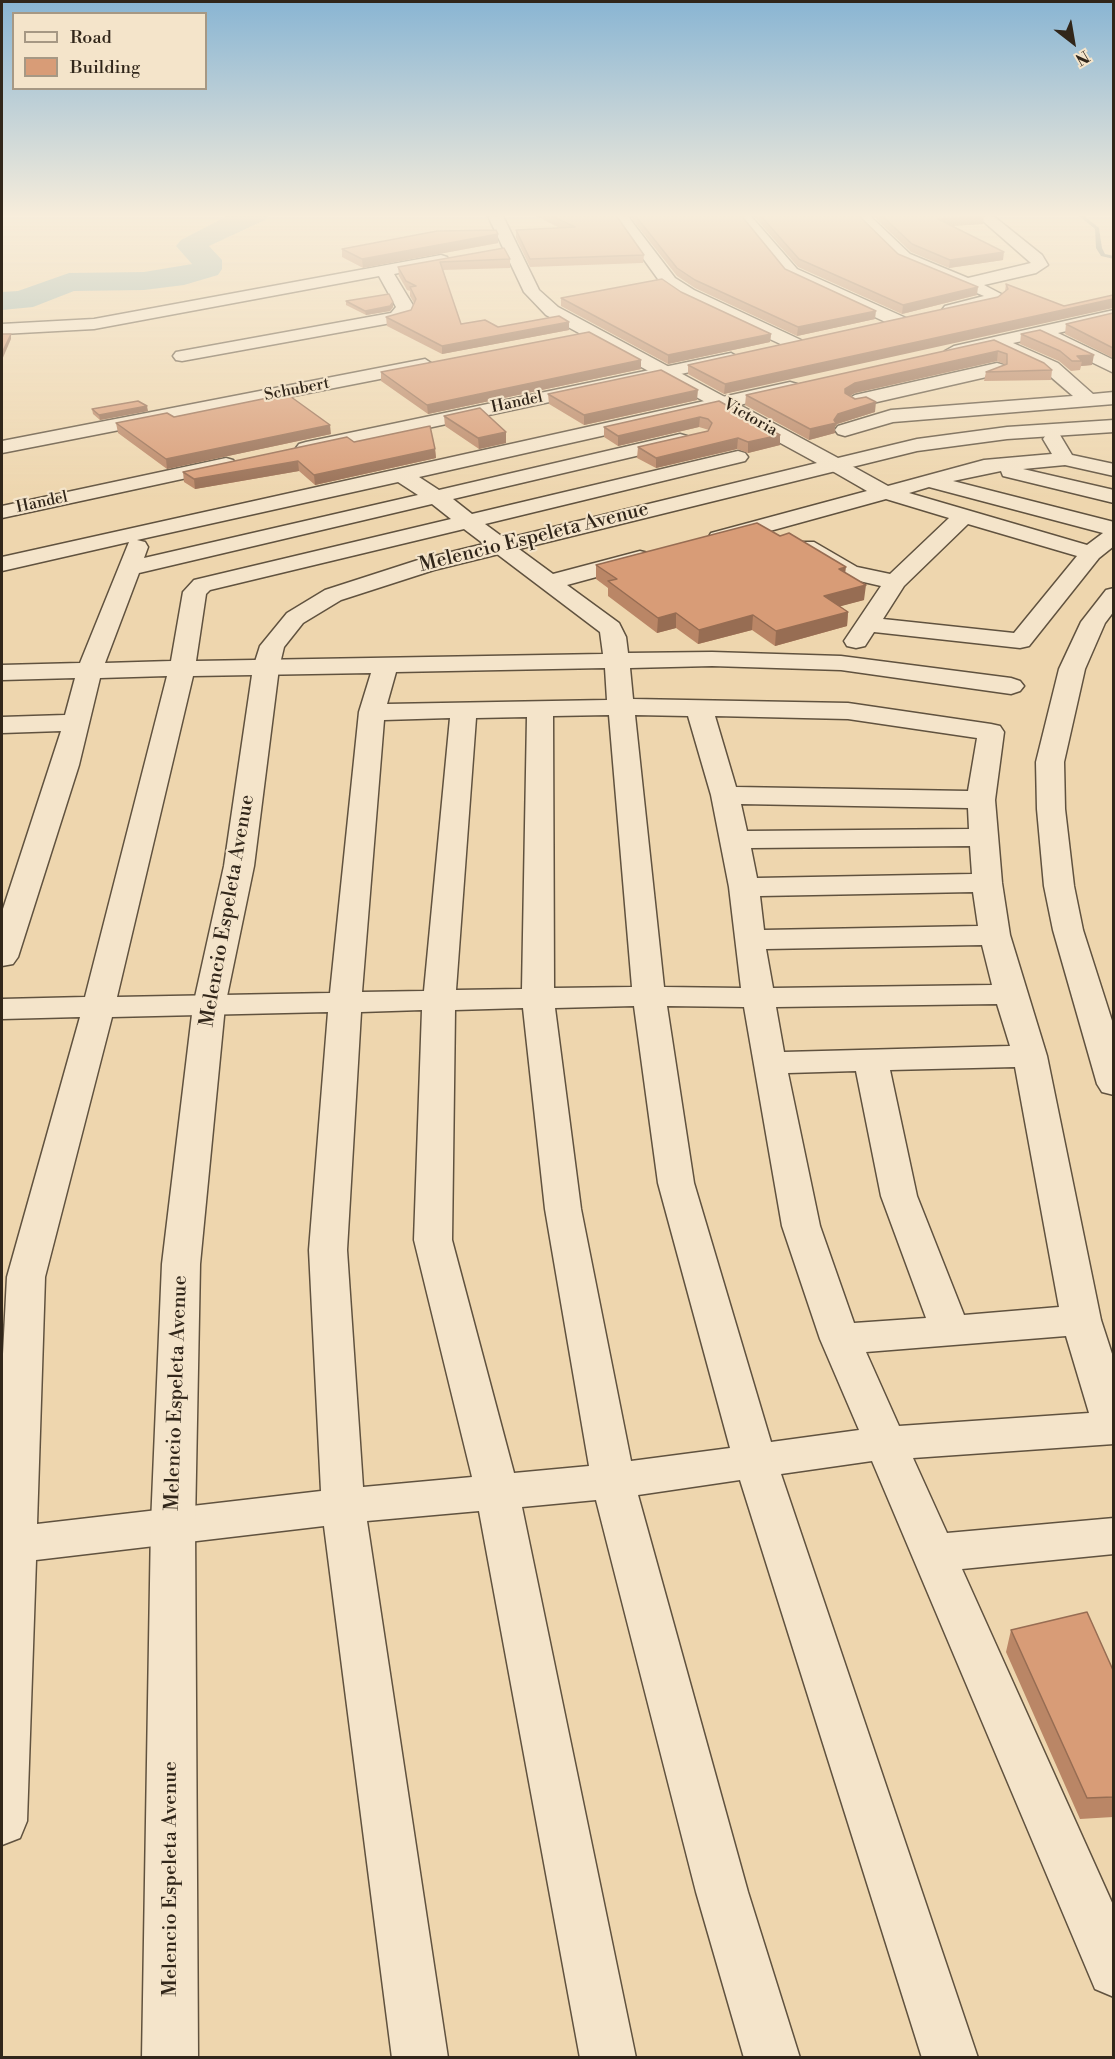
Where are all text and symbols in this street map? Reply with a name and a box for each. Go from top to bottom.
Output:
legend [12,12,207,90]
north arrow [1043,12,1103,72]
text: Road [70,26,112,49]
text: N [1072,46,1093,69]
text: Building [70,56,140,79]
street label: Schubert [263,374,331,406]
street label: Handel [489,388,545,418]
street label: Victoria [720,395,780,441]
street label: Handel [14,488,70,518]
street label: Melencio Espeleta Avenue [417,498,651,578]
street label: Melencio Espeleta Avenue [196,793,260,1029]
street label: Melencio Espeleta Avenue [161,1275,193,1511]
street label: Melencio Espeleta Avenue [159,1761,183,1997]

